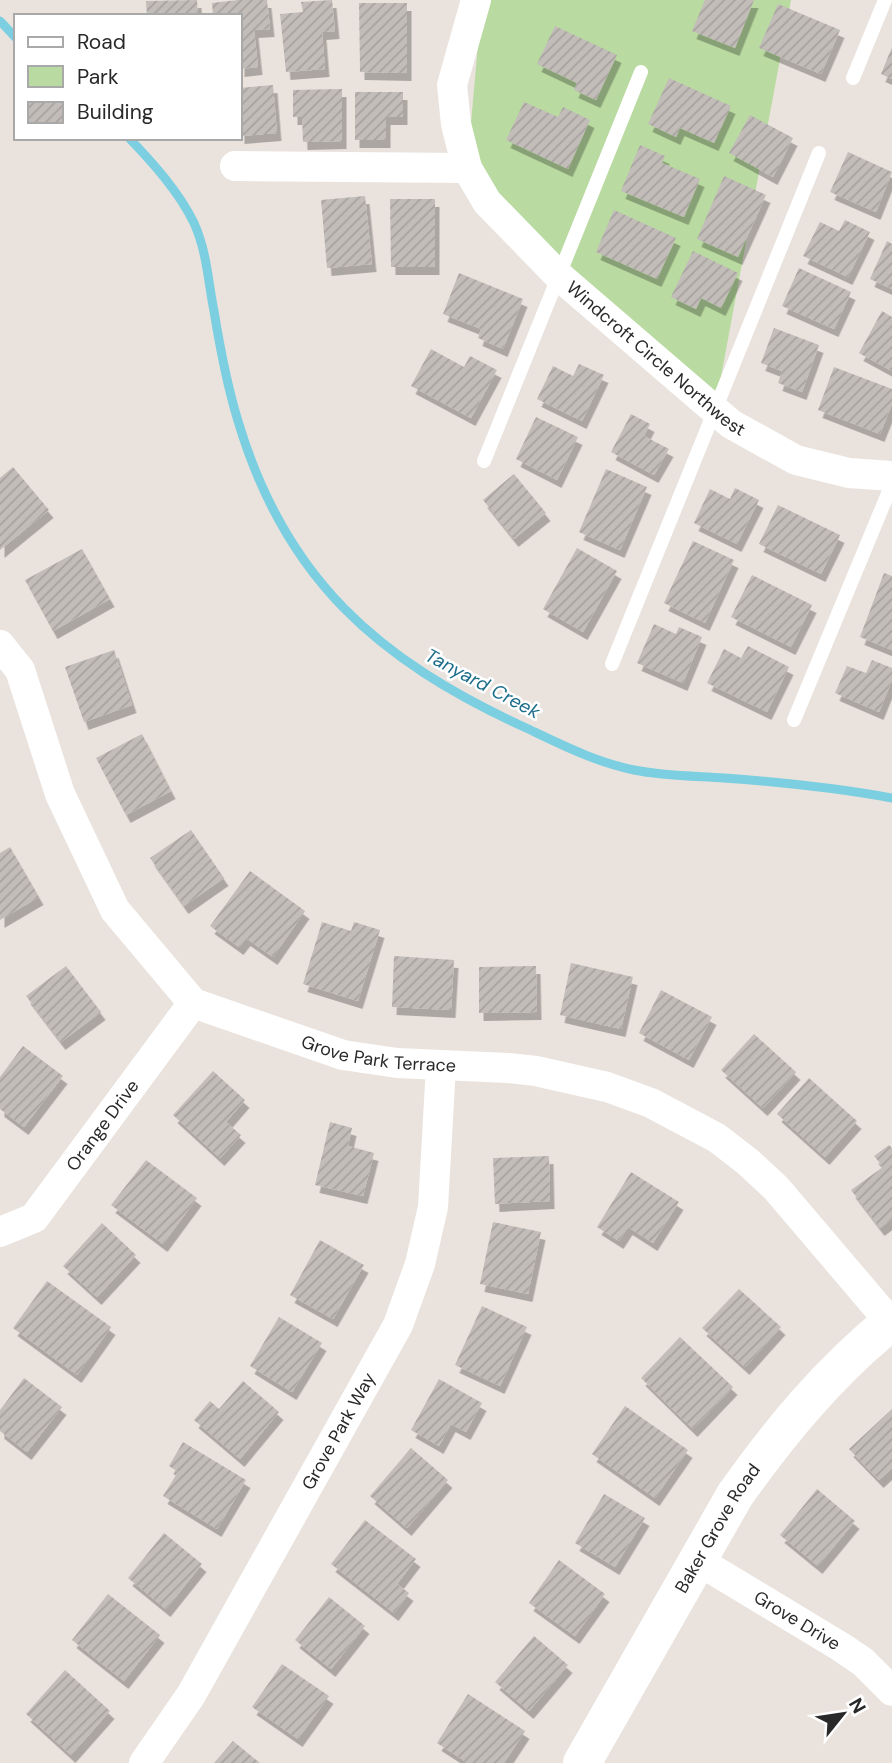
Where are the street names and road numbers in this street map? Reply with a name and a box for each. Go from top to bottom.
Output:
street label: Windcroft Circle Northwest [561,276,750,442]
street label: Grove Park Terrace [298,1029,457,1078]
street label: Orange Drive [61,1075,144,1176]
street label: Grove Park Way [296,1368,381,1494]
street label: Baker Grove Road [669,1459,766,1597]
street label: Grove Drive [749,1585,845,1656]

